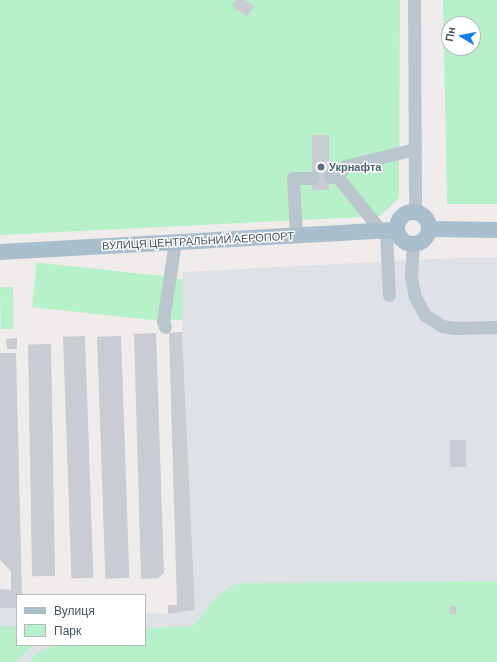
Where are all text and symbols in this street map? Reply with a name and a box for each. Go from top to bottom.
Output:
north arrow [441,16,481,56]
text: Пн [442,26,457,42]
place label: Укрнафта [329,160,381,174]
marker: Укрнафта [316,162,326,172]
street label: ВУЛИЦЯ ЦЕНТРАЛЬНИЙ АЕРОПОРТ [102,229,294,253]
legend [16,594,146,646]
text: Вулиця [54,603,95,617]
text: Парк [54,623,81,637]

